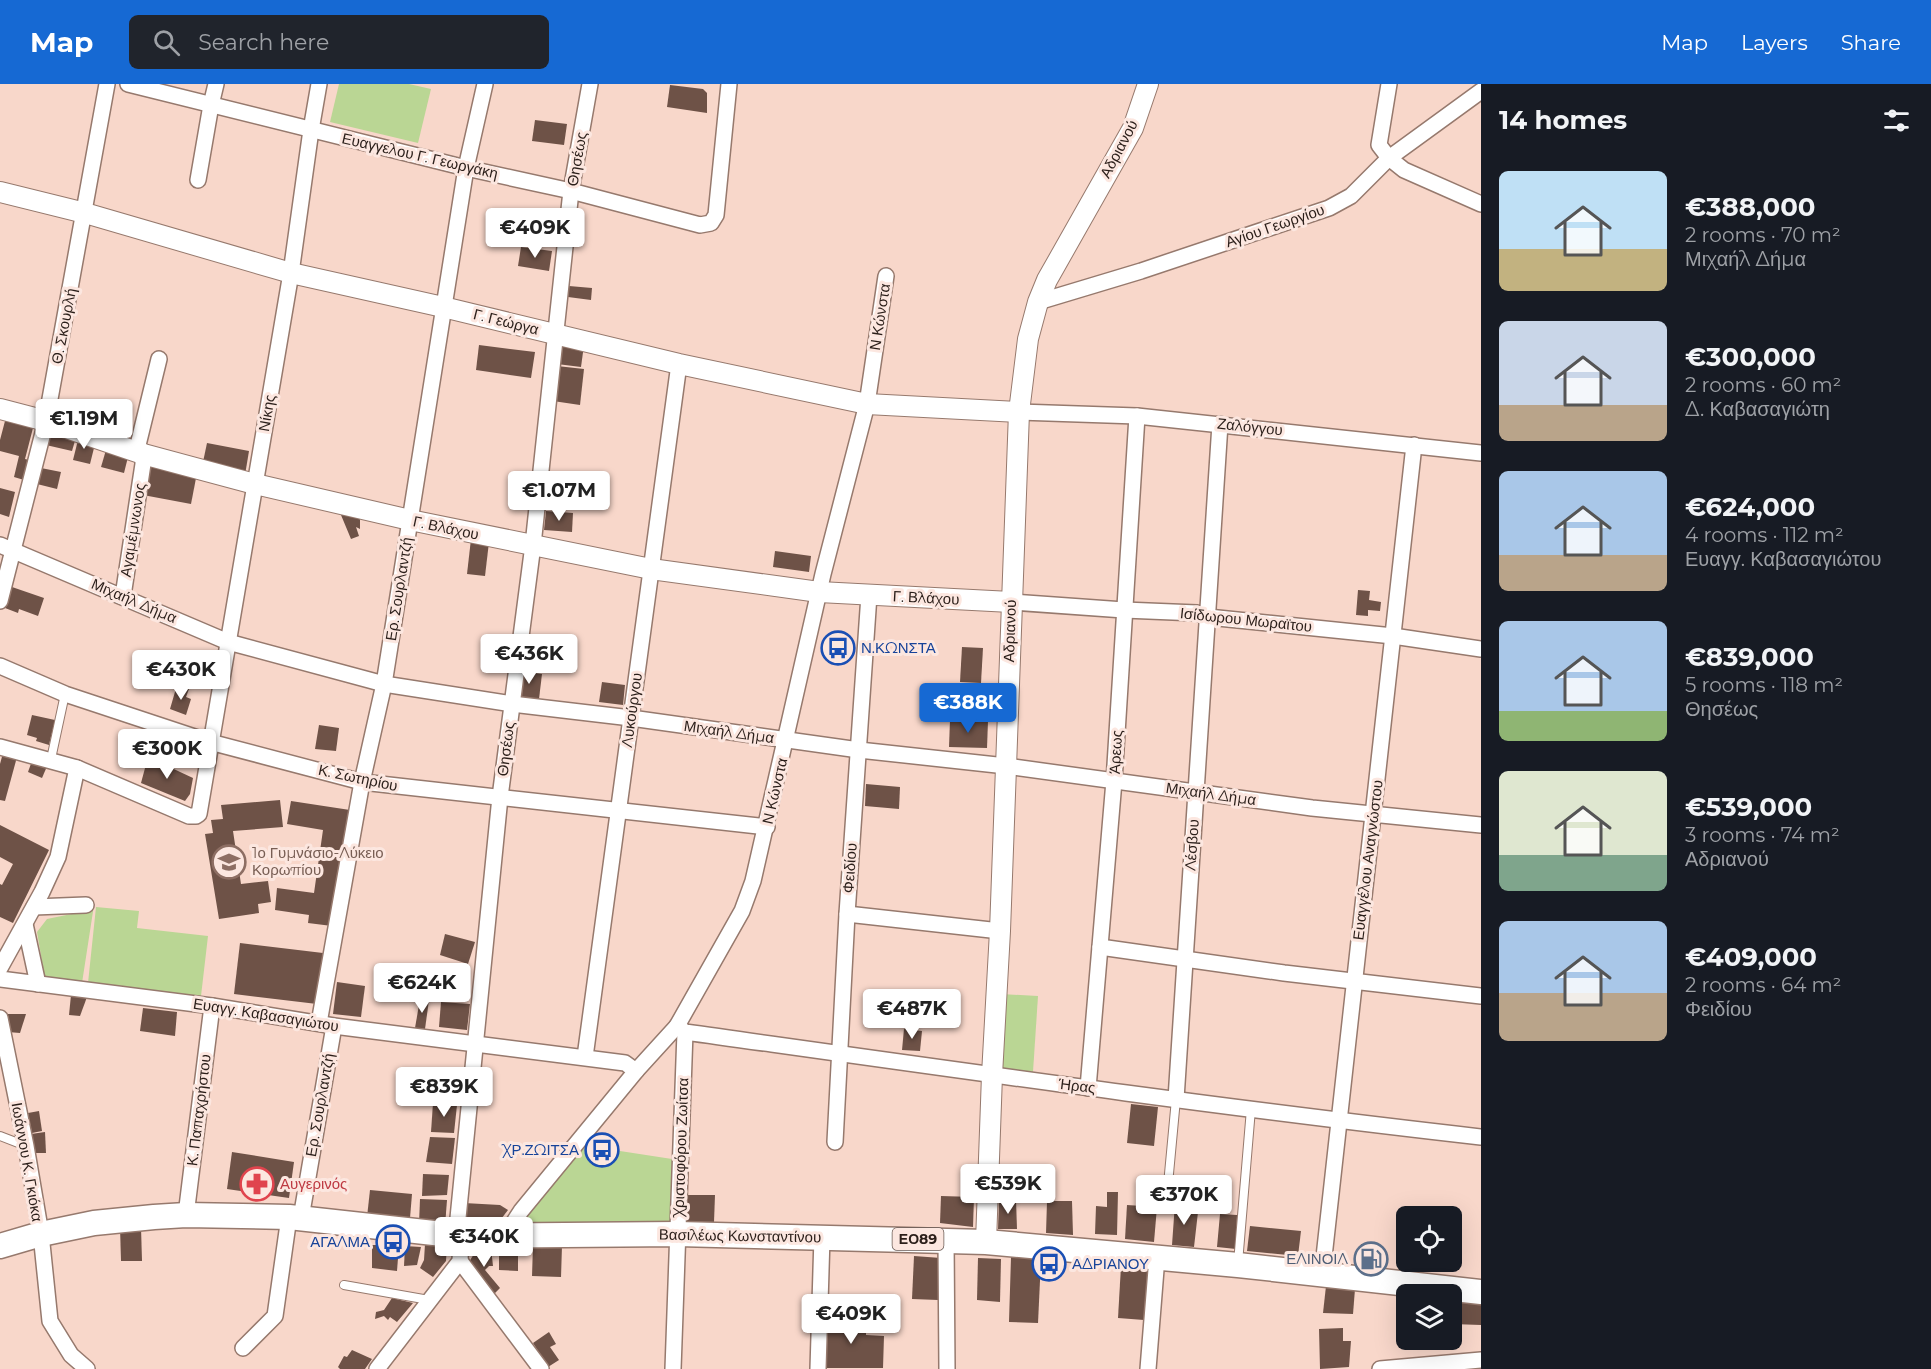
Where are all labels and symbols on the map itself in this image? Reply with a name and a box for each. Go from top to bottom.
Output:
street label: Αδριανού [1095,117,1142,181]
street label: Ευαγγελου Γ. Γεωργάκη [340,128,500,183]
street label: Θησέως [562,130,591,188]
street label: Αγίου Γεωργίου [1223,200,1327,251]
pin: €409K [493,208,577,259]
street label: Ν Κώνστα [865,282,894,352]
street label: Θ. Σκουρλή [47,286,80,365]
street label: Γ. Γεώργα [471,304,541,339]
street label: Νίκης [254,393,279,433]
pin: €1.19M [35,399,133,450]
street label: Ζαλόγγου [1216,414,1284,439]
pin: €1.07M [510,471,608,522]
street label: Αγαμέμνωνος [116,481,149,578]
street label: Γ. Βλάχου [411,511,481,544]
street label: Ερ. Σουρλαντζή [381,536,416,642]
street label: Μιχαήλ Δήμα [89,574,180,627]
street label: Γ. Βλάχου [892,586,960,609]
street label: Αδριανού [999,599,1020,663]
street label: Ισίδωρου Μωραϊτου [1179,603,1313,636]
bus stop icon: Ν.ΚΩΝΣΤΑ [820,630,856,666]
pin: €436K [487,634,571,685]
place label: Ν.ΚΩΝΣΤΑ [861,638,936,657]
pin: €430K [139,650,223,701]
street label: Λυκούργου [617,671,646,748]
pin: €388K [926,683,1010,734]
street label: Μιχαήλ Δήμα [683,716,776,747]
street label: Θησέως [493,721,518,777]
pin: €300K [125,729,209,780]
street label: Άρεως [1105,729,1126,775]
street label: Ν Κώνστα [758,756,791,826]
street label: Κ. Σωτηρίου [317,760,399,795]
street label: Μιχαήλ Δήμα [1165,778,1258,809]
street label: Ευαγγέλου Αναγνώστου [1348,779,1387,941]
street label: Λέσβου [1180,819,1203,871]
street label: Φειδίου [838,842,861,894]
place label: 1ο Γυμνάσιο-Λύκειο Κορωπίου [252,843,384,879]
school or university icon: 1ο Γυμνάσιο-Λύκειο Κορωπίου [211,844,247,880]
pin: €624K [380,963,464,1014]
pin: €487K [870,989,954,1040]
street label: Ευαγγ. Καβασαγιώτου [192,994,340,1035]
street label: Ερ. Σουρλαντζή [301,1052,338,1158]
street label: Κ. Παπαχρήστου [182,1053,215,1167]
pin: €839K [402,1067,486,1118]
street label: Ήρας [1057,1074,1097,1097]
street label: Χριστοφόρου Ζωίτσα [669,1077,692,1219]
street label: Ιωάννου Κ. Γκιόκα [8,1101,47,1223]
bus stop icon: ΧΡ.ΖΩΙΤΣΑ [584,1132,620,1168]
place label: ΧΡ.ΖΩΙΤΣΑ [501,1140,579,1159]
pin: €539K [966,1164,1050,1215]
pharmacy icon: Αυγερινός [239,1166,275,1202]
place label: Αυγερινός [280,1174,347,1193]
pin: €370K [1142,1175,1226,1226]
pin: €340K [442,1217,526,1268]
bus stop icon: ΑΓΑΛΜΑ [375,1224,411,1260]
street label: Βασιλέως Κωνσταντίνου [659,1225,821,1246]
road number: ΕΟ89 [892,1228,944,1250]
place label: ΑΓΑΛΜΑ [310,1232,370,1251]
fuel station icon: ΕΛΙΝΟΙΛ [1353,1241,1389,1277]
bus stop icon: ΑΔΡΙΑΝΟΥ [1031,1246,1067,1282]
place label: ΕΛΙΝΟΙΛ [1286,1249,1349,1268]
place label: ΑΔΡΙΑΝΟΥ [1072,1254,1149,1273]
pin: €409K [809,1294,893,1345]

